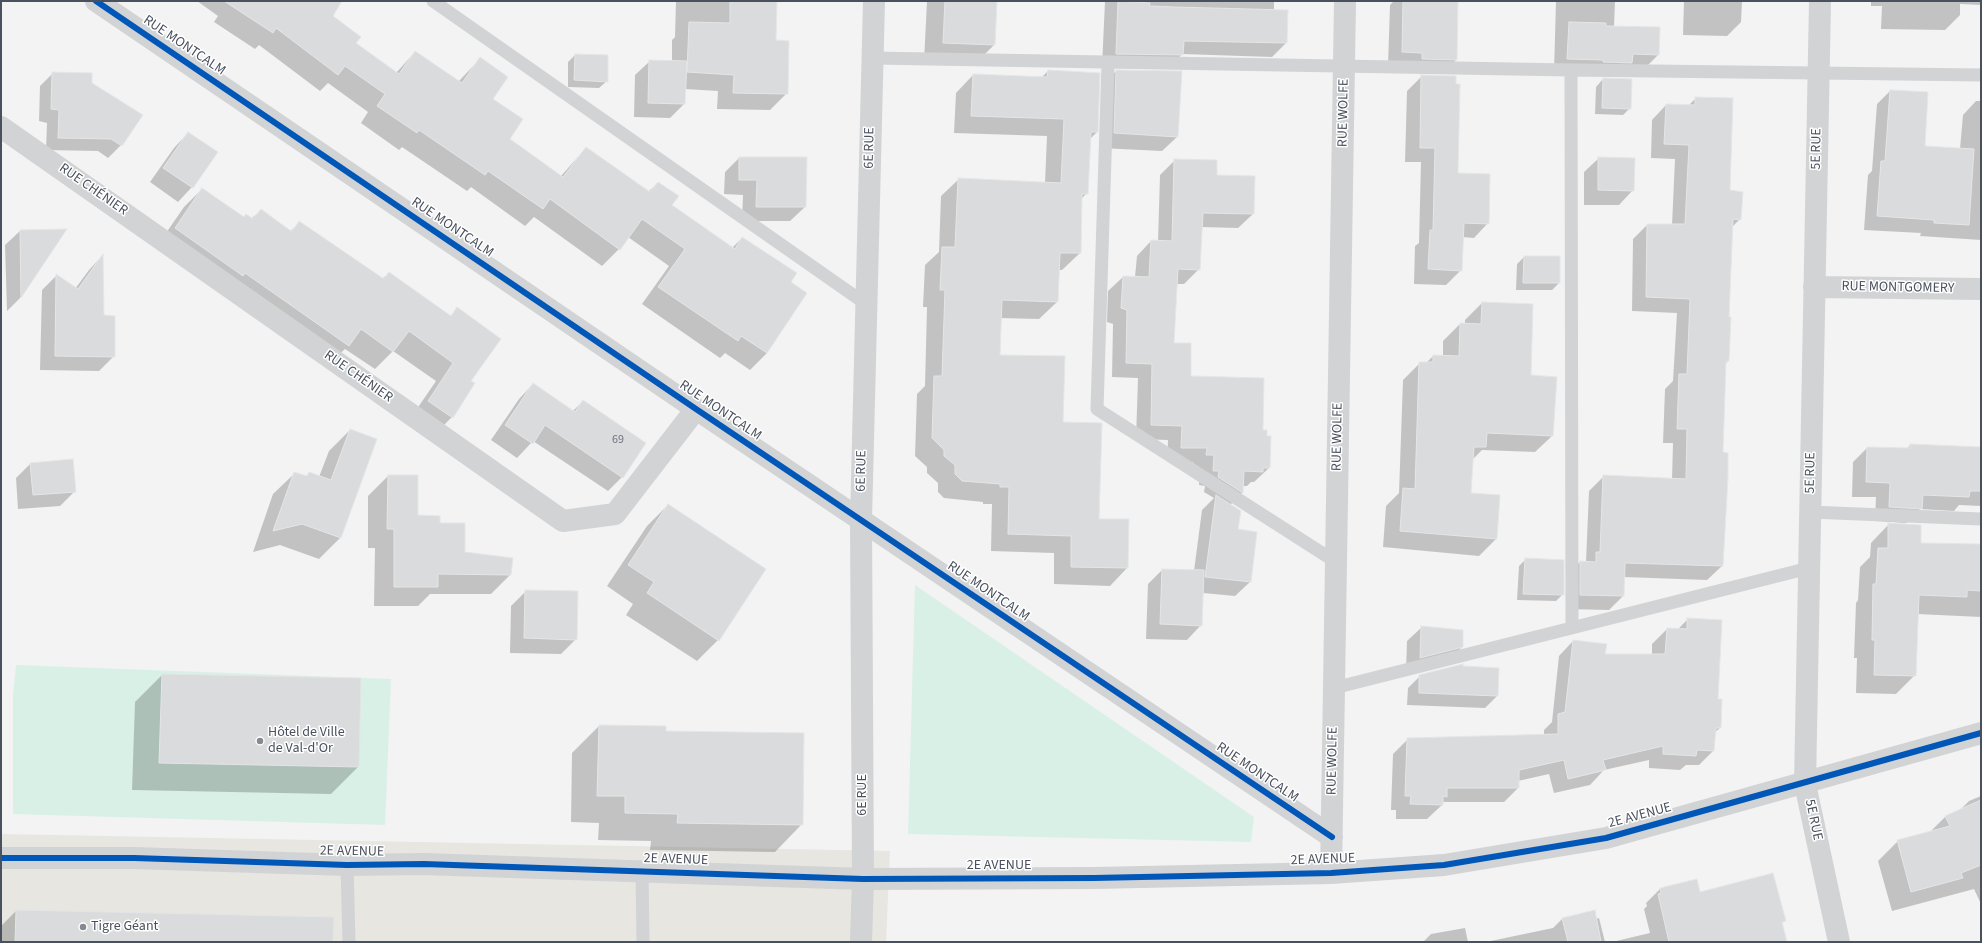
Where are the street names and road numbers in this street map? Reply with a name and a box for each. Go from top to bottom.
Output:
street label: RUE MONTCALM [140,12,228,80]
street label: RUE WOLFE [1335,79,1353,147]
street label: 6E RUE [861,127,879,169]
street label: 5E RUE [1808,128,1826,170]
street label: RUE CHÉNIER [56,160,130,220]
street label: RUE MONTCALM [408,194,496,262]
street label: RUE MONTGOMERY [1841,279,1955,297]
street label: RUE CHÉNIER [321,347,395,407]
street label: RUE MONTCALM [676,377,764,445]
street label: RUE WOLFE [1329,403,1347,471]
street label: 6E RUE [853,450,871,492]
street label: 5E RUE [1802,452,1820,494]
street label: RUE MONTCALM [944,558,1032,626]
street label: RUE WOLFE [1324,727,1342,795]
street label: RUE MONTCALM [1213,739,1301,807]
street label: 6E RUE [855,774,871,816]
street label: 5E RUE [1800,798,1826,842]
street label: 2E AVENUE [1607,800,1673,832]
street label: 2E AVENUE [320,843,384,861]
street label: 2E AVENUE [643,850,709,870]
street label: 2E AVENUE [1290,850,1356,870]
street label: 2E AVENUE [967,858,1031,874]

